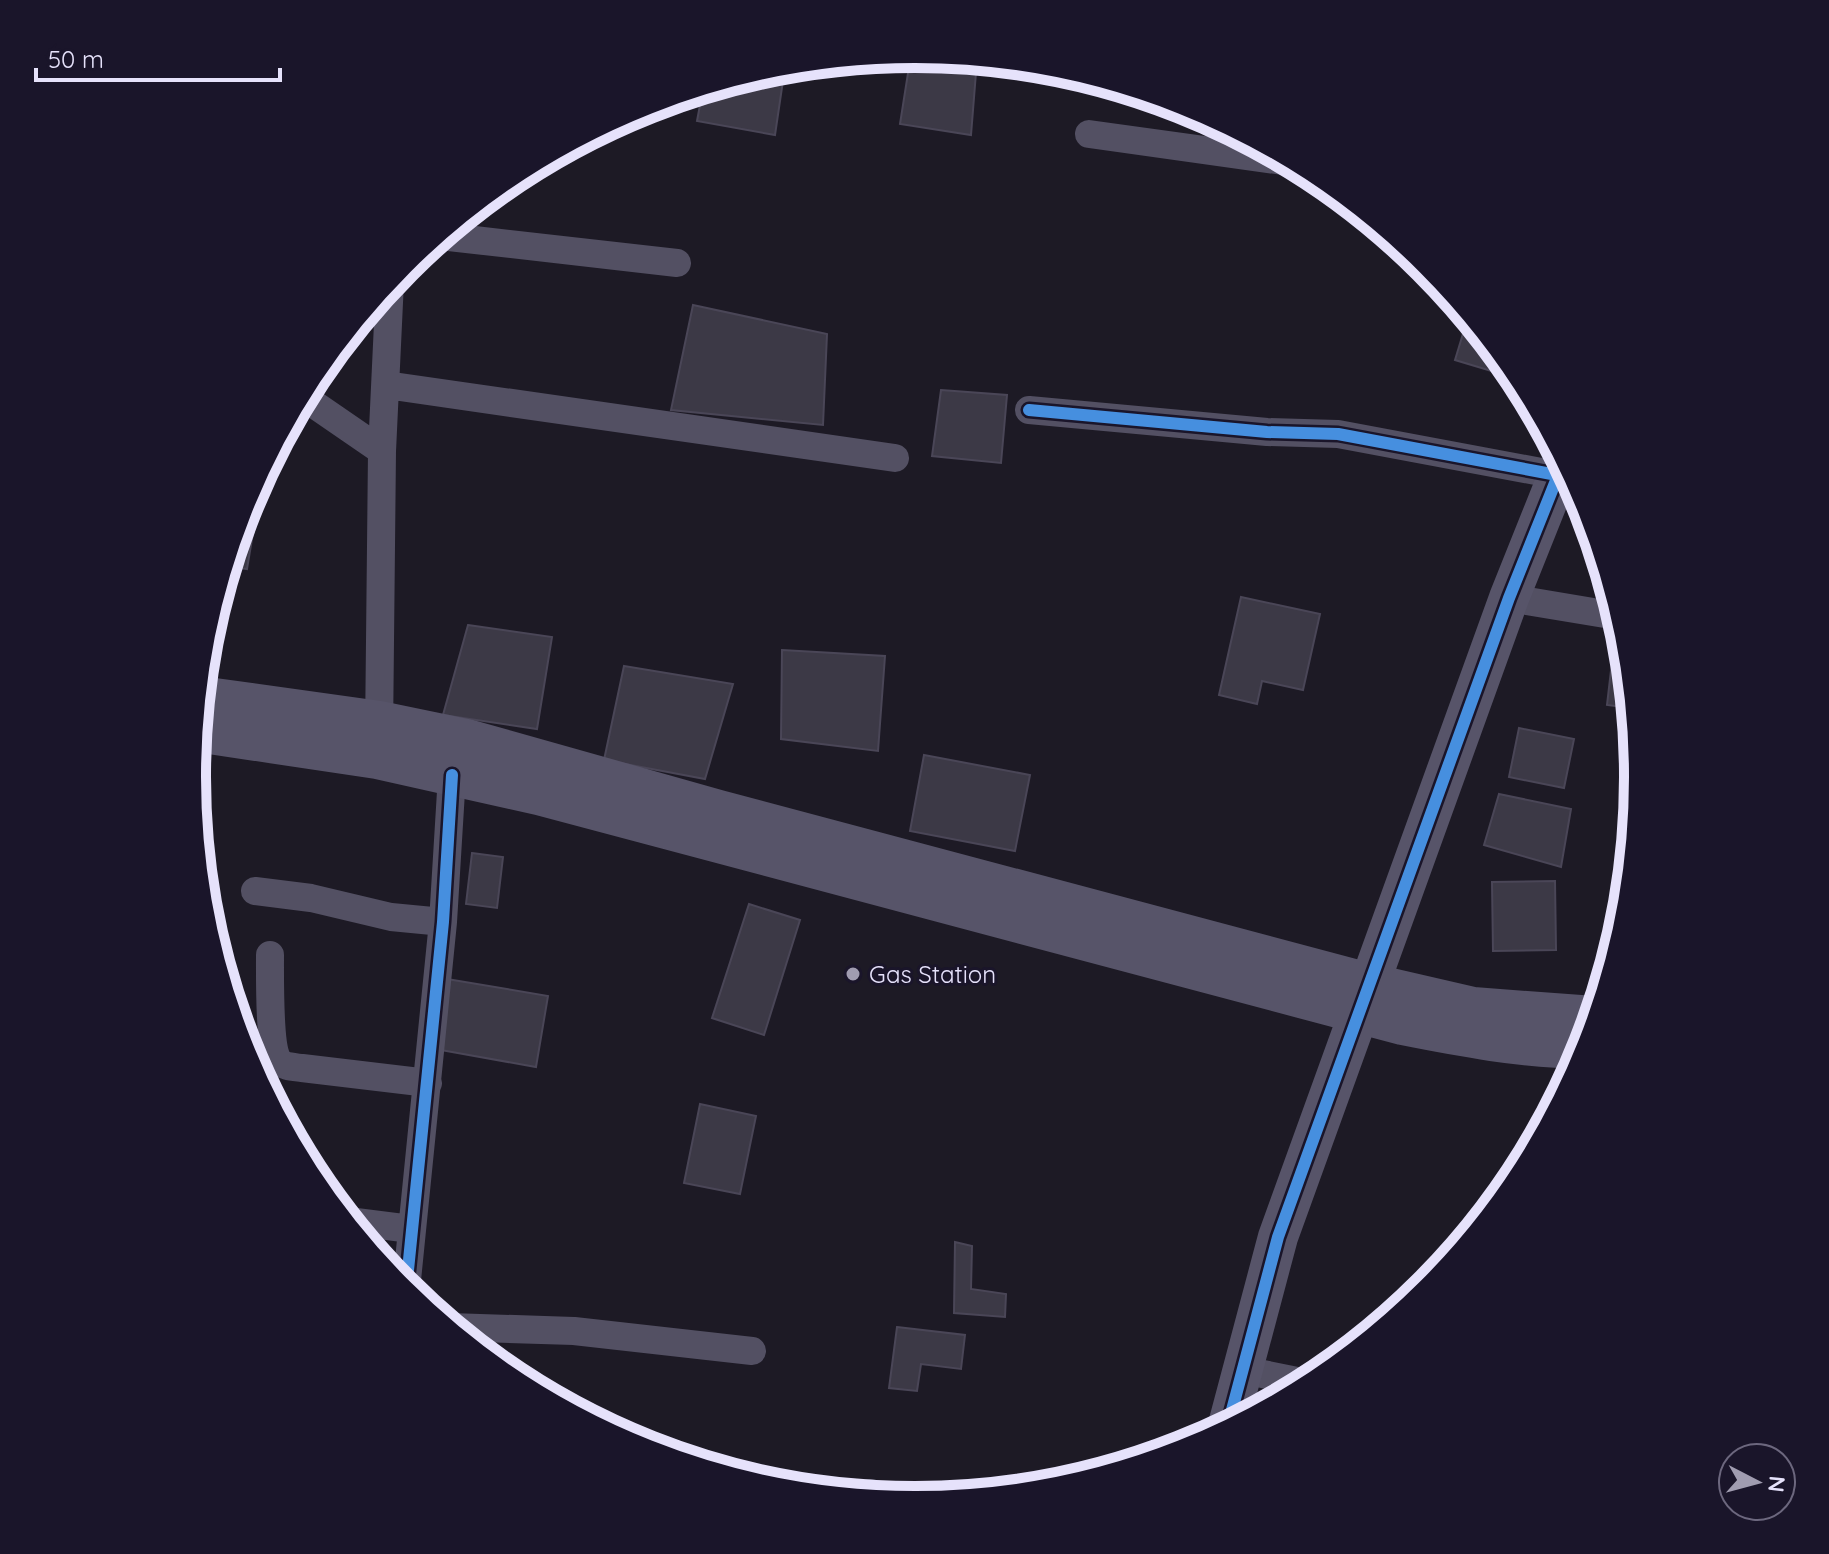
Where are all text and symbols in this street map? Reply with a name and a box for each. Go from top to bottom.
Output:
scale bar [36,32,280,82]
text: 50 m [48,44,104,74]
place label: Gas Station [869,959,996,989]
marker: Gas Station [844,965,862,983]
north arrow [1717,1442,1797,1522]
text: N [1762,1475,1792,1494]

